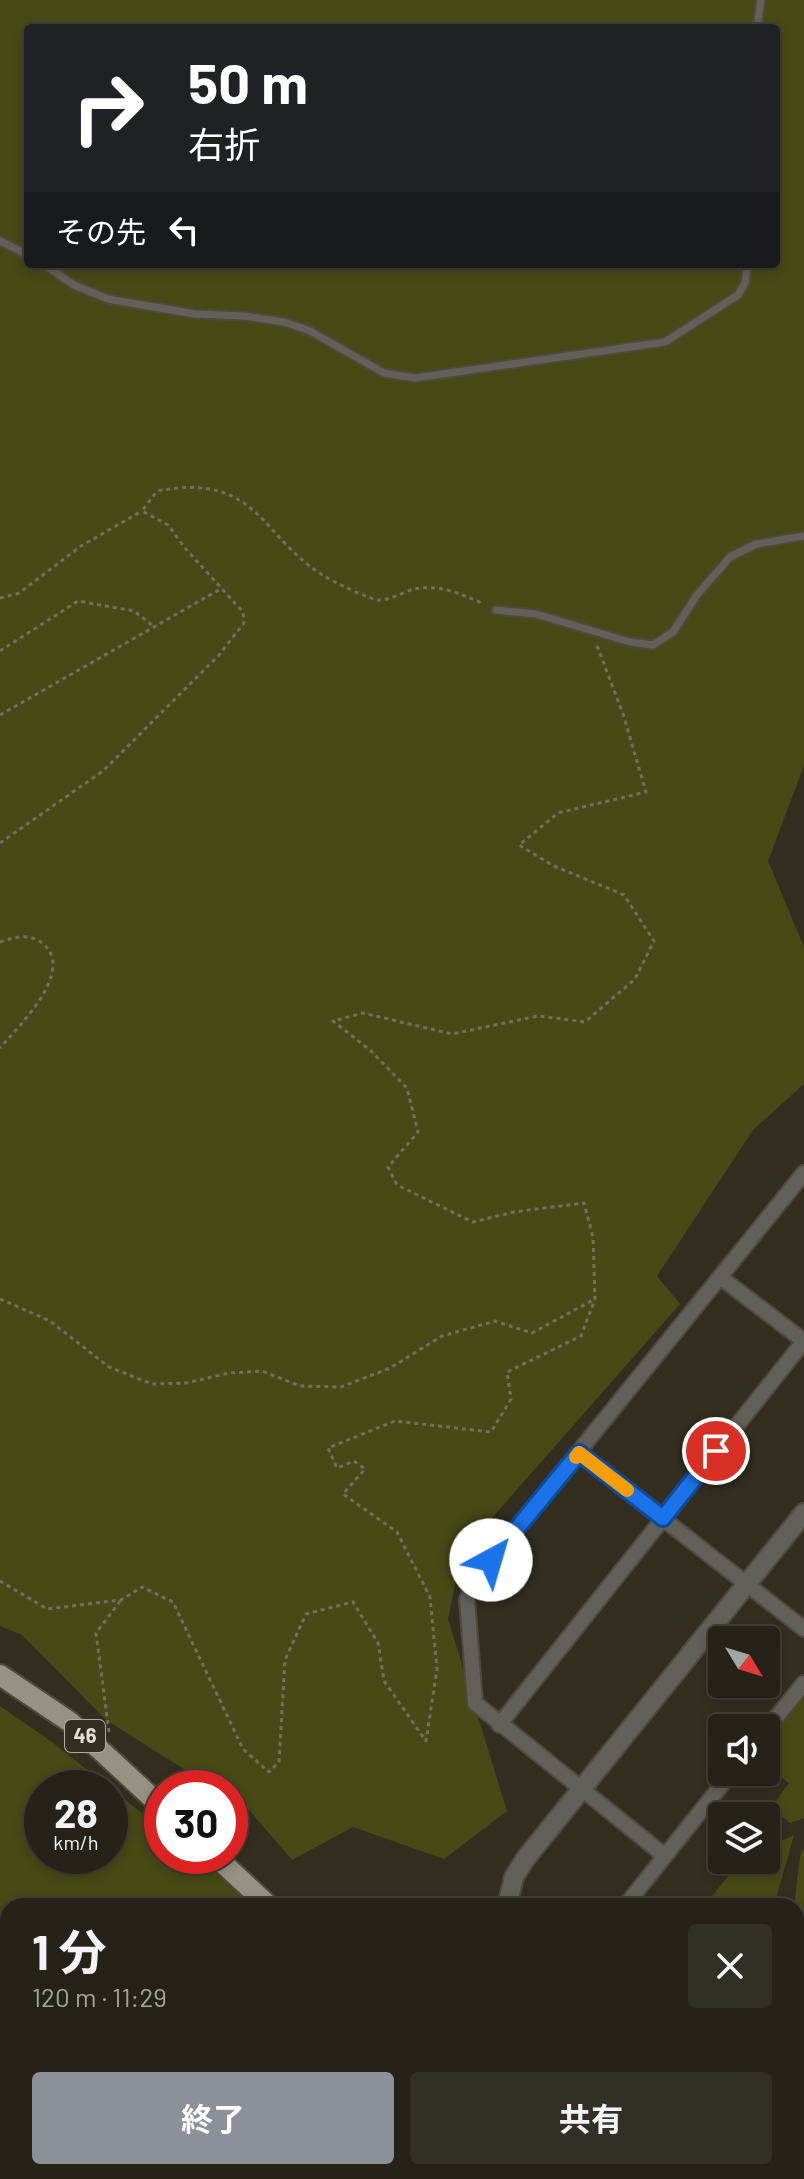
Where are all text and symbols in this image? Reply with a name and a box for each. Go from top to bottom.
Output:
text: 50 m [188,48,308,115]
icon: right [56,56,160,160]
text: 右折 [188,122,260,165]
icon: left [162,208,206,252]
text: その先 [56,213,146,249]
pin [682,1417,750,1485]
icon: arrive [694,1429,738,1473]
position arrow [449,1518,533,1602]
north arrow [708,1626,780,1698]
map controls [708,1626,780,1874]
button: sound [708,1714,780,1786]
road number: 46 [65,1720,105,1752]
speed limit sign: 30 [144,1770,248,1874]
text: 28 [54,1788,98,1836]
button: layers [708,1802,780,1874]
text: km/h [53,1830,99,1854]
text: 1 分 [32,1922,107,1980]
button: close [688,1924,772,2008]
text: 120 m · 11:29 [32,1981,167,2012]
button: 終了 [32,2072,394,2164]
button: 共有 [410,2072,772,2164]

